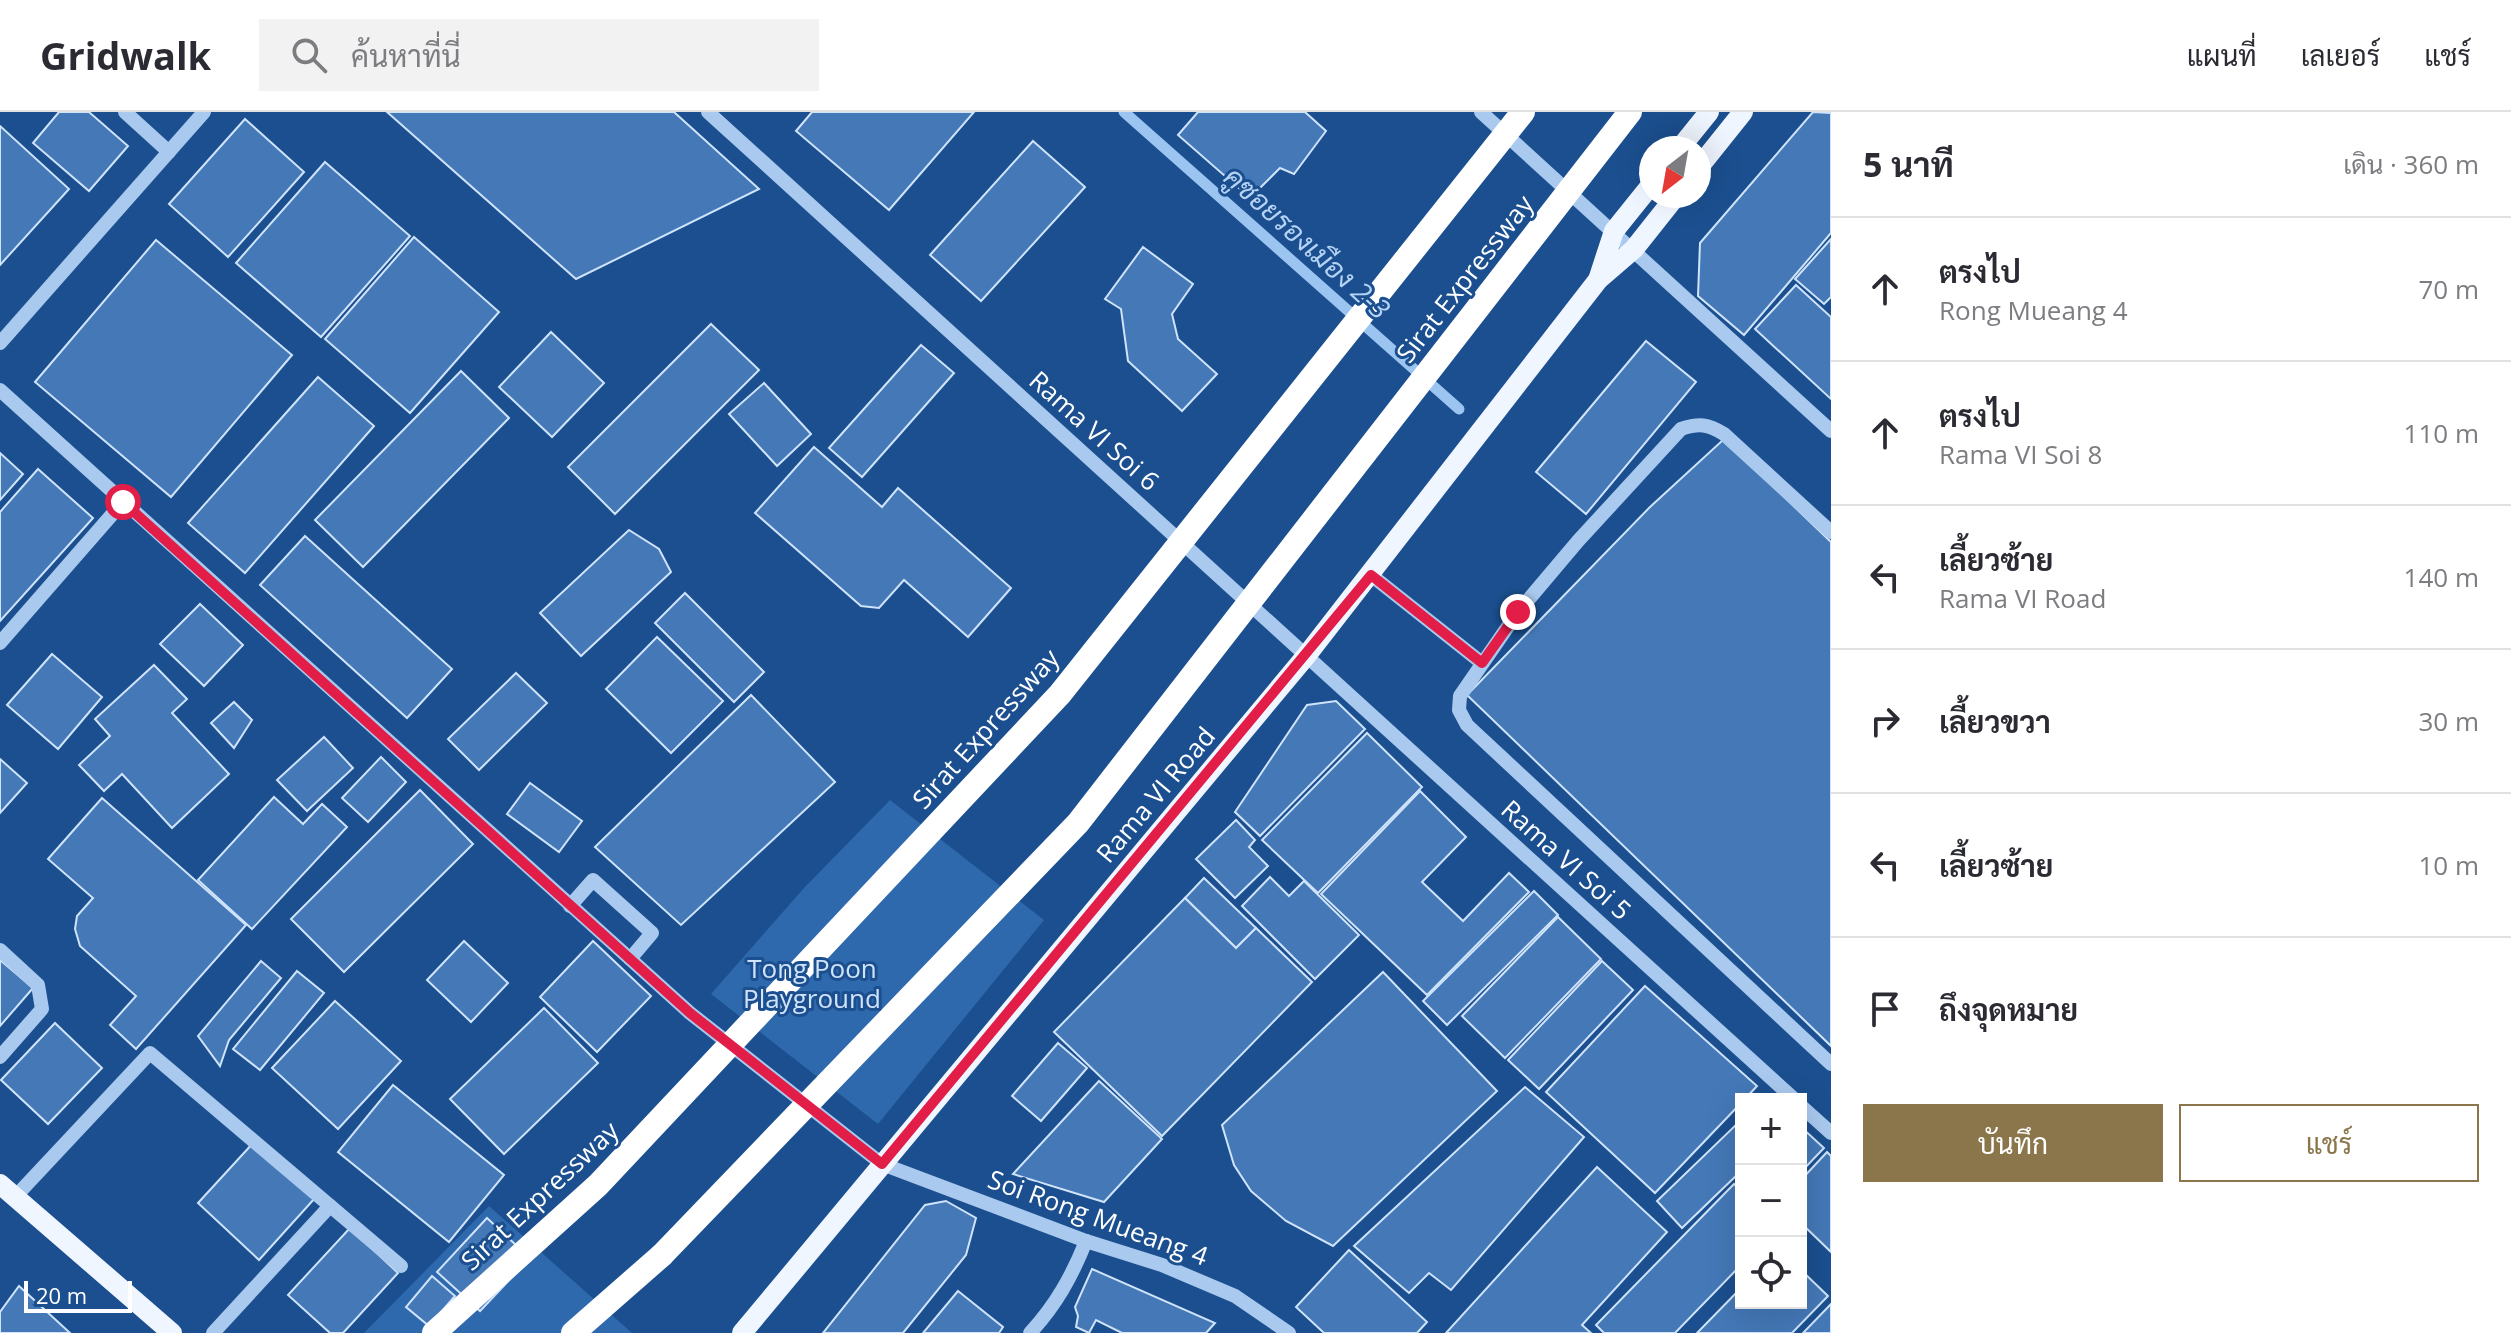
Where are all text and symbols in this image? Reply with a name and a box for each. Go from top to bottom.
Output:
search box [259,19,819,91]
text: Gridwalk [40,29,211,81]
icon: search [287,33,331,77]
text: ค้นหาที่นี่ [351,35,461,76]
text: แผนที่ [2187,36,2257,74]
text: เลเยอร์ [2301,36,2380,74]
text: แชร์ [2424,36,2471,74]
north arrow [1639,136,1711,208]
text: 5 นาที [1863,141,1954,187]
text: เดิน · 360 m [2343,146,2479,182]
water label: คูซอยรองเมือง 2-3 [1215,157,1399,329]
street label: Sirat Expressway [1387,186,1542,370]
text: ตรงไป [1939,251,2021,292]
icon: ahead [1863,267,1907,311]
text: 70 m [2418,271,2479,307]
text: Rong Mueang 4 [1939,292,2128,328]
street label: Rama VI Soi 6 [1022,362,1167,498]
text: ตรงไป [1939,395,2021,436]
icon: ahead [1863,411,1907,455]
text: 110 m [2404,415,2479,451]
text: Rama VI Soi 8 [1939,436,2102,472]
route start [105,484,141,520]
text: เลี้ยวซ้าย [1939,539,2053,580]
icon: left [1863,555,1907,599]
text: 140 m [2404,559,2479,595]
text: Rama VI Road [1939,580,2106,616]
route end [1500,594,1536,630]
street label: Sirat Expressway [904,640,1067,816]
icon: right [1863,699,1907,743]
text: เลี้ยวขวา [1939,701,2051,742]
text: 30 m [2418,703,2479,739]
street label: Rama VI Road [1088,719,1223,870]
street label: Rama VI Soi 5 [1494,791,1639,927]
icon: left [1863,843,1907,887]
text: เลี้ยวซ้าย [1939,845,2053,886]
text: 10 m [2418,847,2479,883]
park label: Tong Poon Playground [743,950,881,1016]
icon: arrive [1863,987,1907,1031]
text: ถึงจุดหมาย [1939,989,2078,1030]
map controls [1735,1093,1807,1309]
button: + [1735,1093,1807,1165]
button: บันทึก [1863,1104,2163,1182]
button: แชร์ [2179,1104,2479,1182]
street label: Sirat Expressway [453,1112,627,1278]
street label: Soi Rong Mueang 4 [983,1161,1214,1274]
button: − [1735,1165,1807,1237]
button: locate [1735,1237,1807,1309]
scale bar [24,1277,132,1313]
text: 20 m [36,1280,87,1310]

